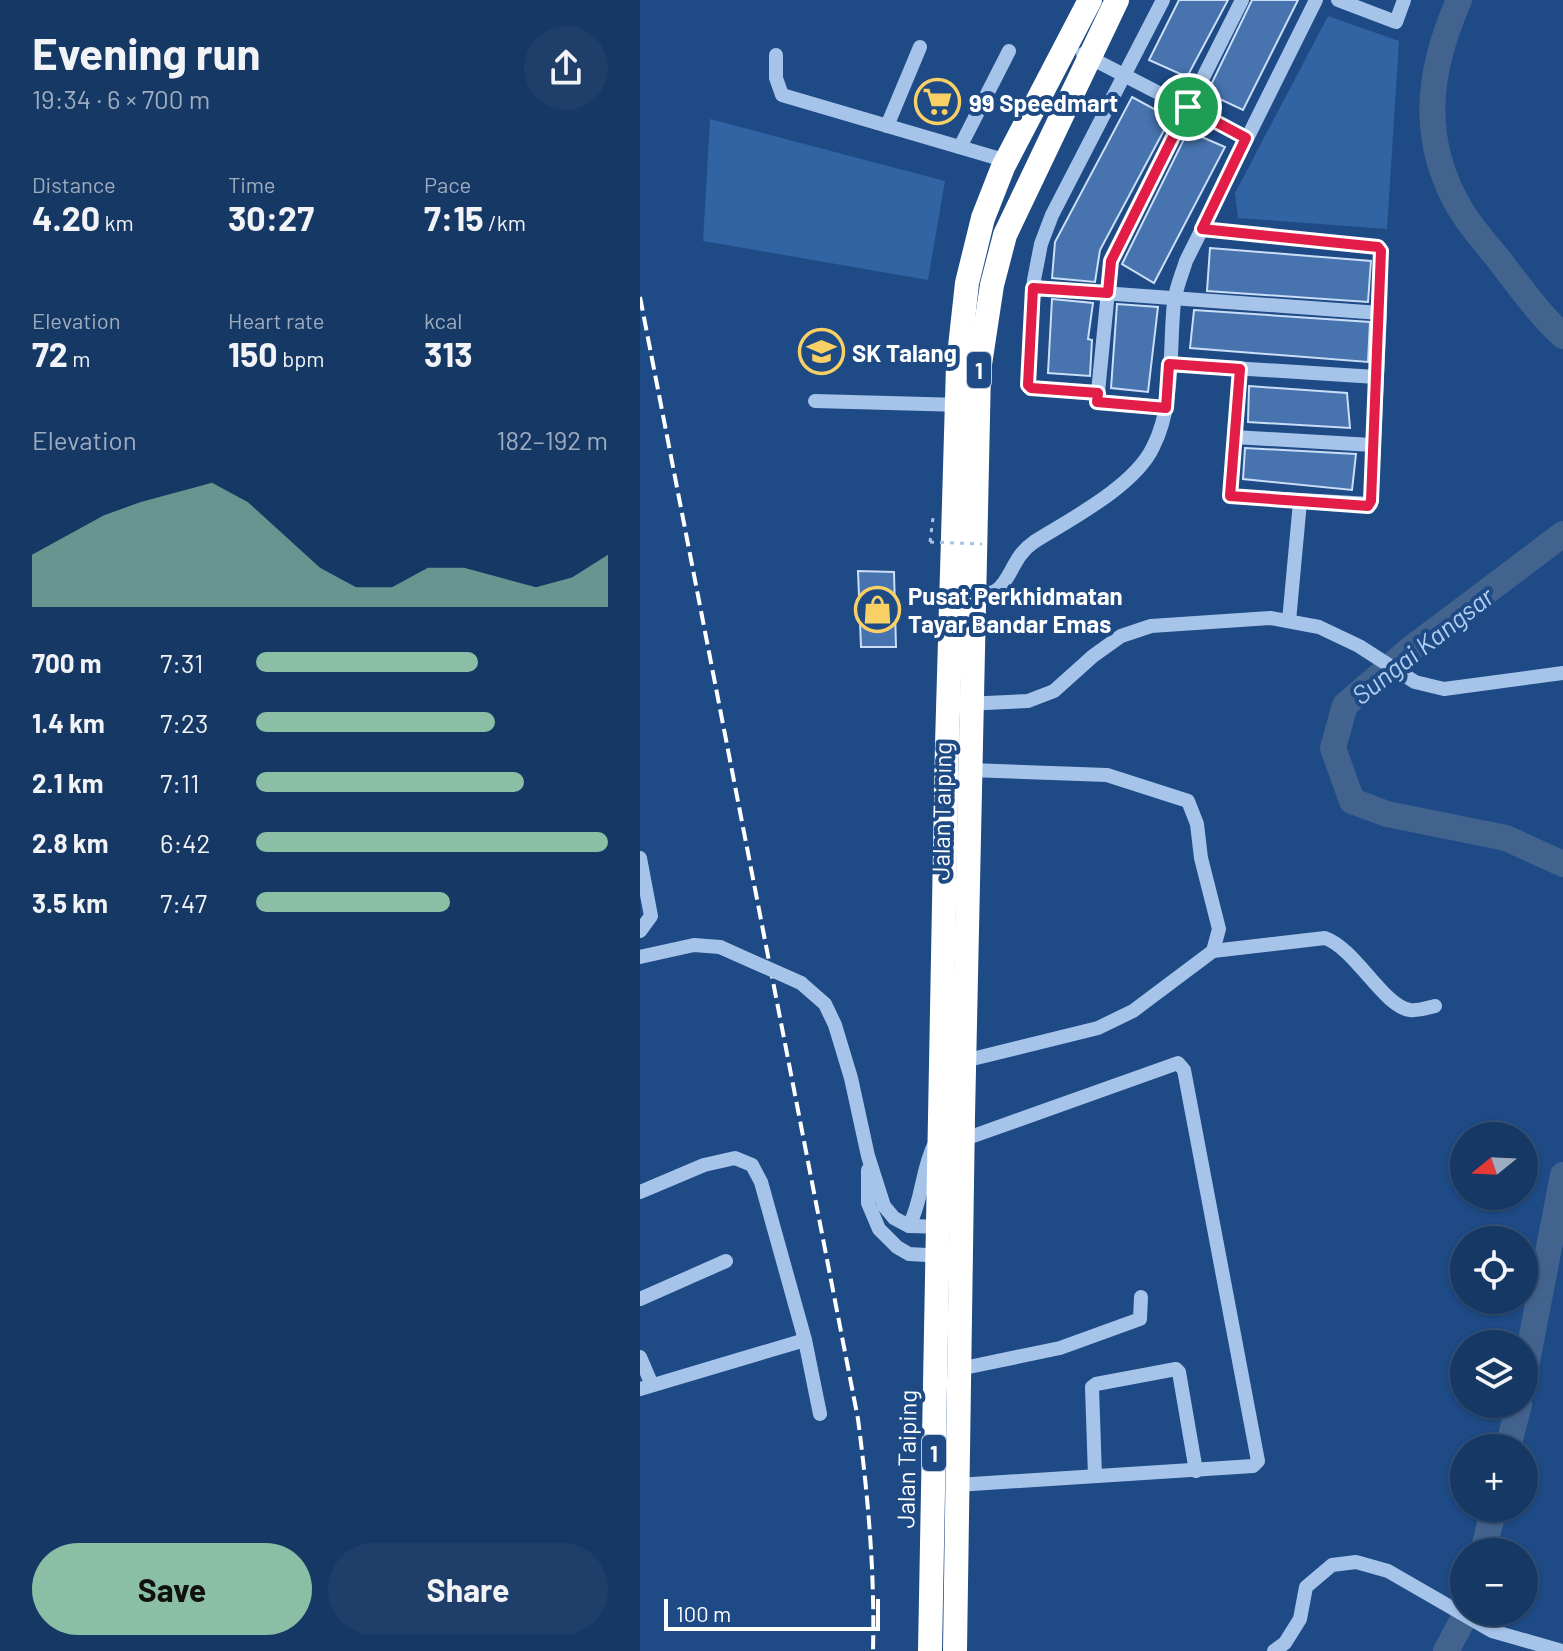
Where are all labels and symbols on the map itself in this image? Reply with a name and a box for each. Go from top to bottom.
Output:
pin [1154,73,1222,141]
supermarket icon: 99 Speedmart [914,78,962,126]
place label: 99 Speedmart [969,88,1118,117]
school or university icon: SK Talang [797,328,845,376]
place label: SK Talang [852,338,957,367]
road number: 1 [967,352,991,388]
water label: Sungai Kangsar [1345,580,1500,710]
place label: Pusat Perkhidmatan Tayar Bandar Emas [908,581,1123,638]
shop icon: Pusat Perkhidmatan Tayar Bandar Emas [853,585,901,633]
street label: Jalan Taiping [925,742,957,880]
north arrow [1450,1122,1538,1210]
street label: Jalan Taiping [890,1390,922,1528]
road number: 1 [922,1435,946,1471]
scale bar [664,1595,880,1631]

